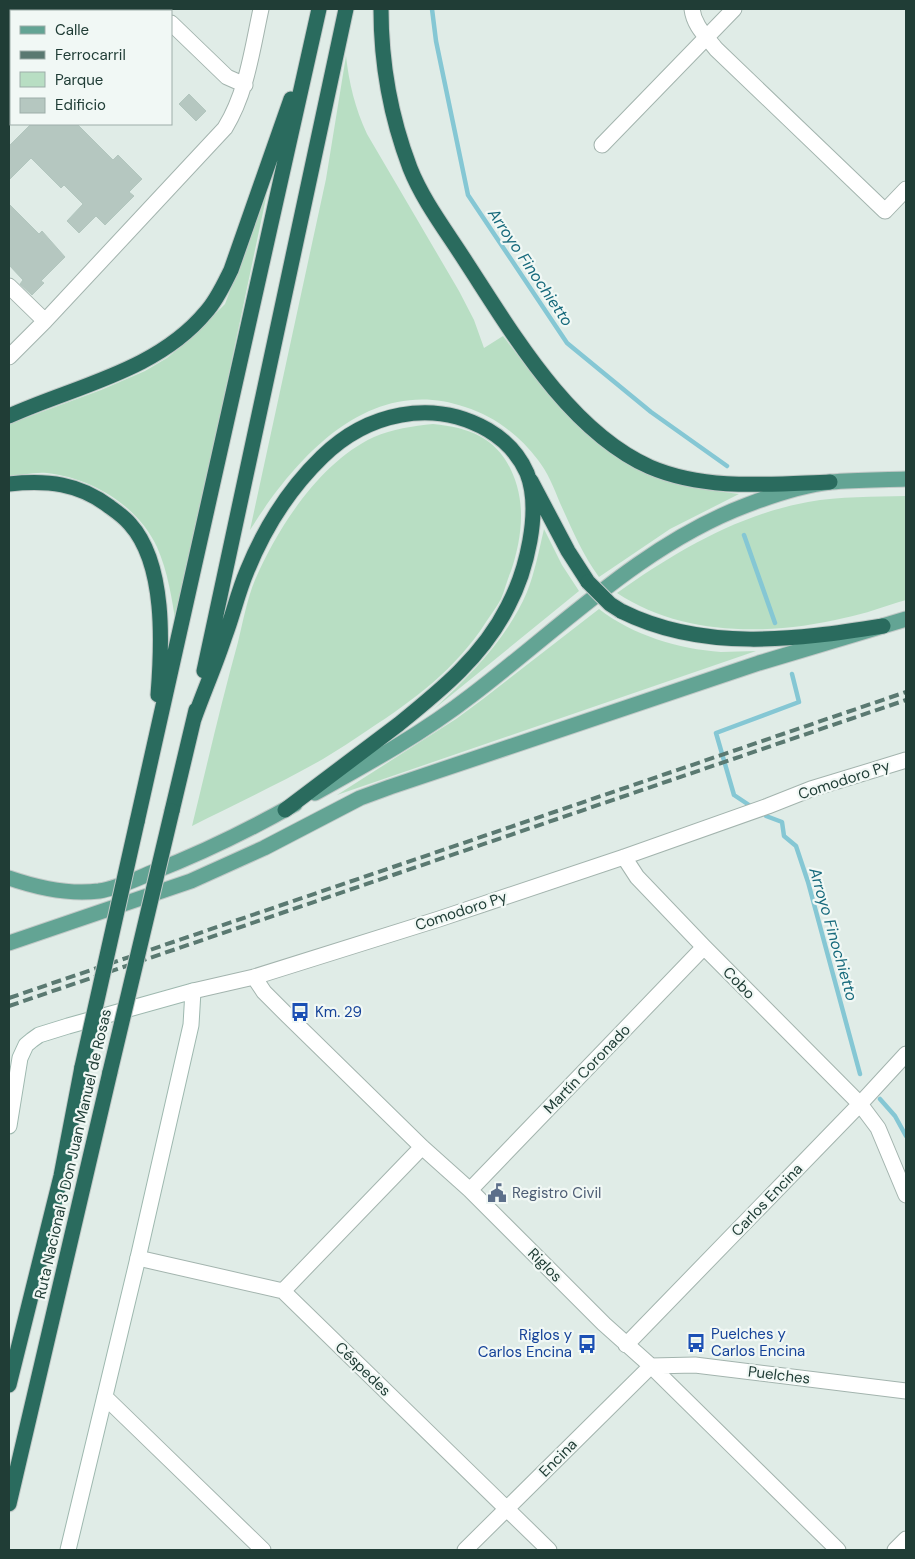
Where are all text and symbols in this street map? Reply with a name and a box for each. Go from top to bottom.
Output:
legend [10,10,172,125]
text: Calle [55,20,89,40]
text: Ferrocarril [55,45,126,65]
text: Parque [55,70,103,90]
text: Edificio [55,95,106,115]
water label: Arroyo Finochietto [483,203,578,330]
street label: Comodoro Py [796,756,893,804]
water label: Arroyo Finochietto [804,864,863,1003]
street label: Comodoro Py [413,887,510,935]
street label: Cobo [719,963,760,1004]
bus stop icon: Km. 29 [289,1001,311,1023]
place label: Km. 29 [315,1002,362,1022]
street label: Ruta Nacional 3 Don Juan Manuel de Rosas [30,1007,116,1301]
street label: Martín Coronado [539,1020,635,1118]
street label: Carlos Encina [727,1159,807,1241]
public building icon: Registro Civil [486,1182,508,1204]
place label: Registro Civil [512,1183,601,1203]
street label: Riglos [524,1244,566,1286]
place label: Puelches y Carlos Encina [711,1324,805,1361]
place label: Riglos y Carlos Encina [478,1325,573,1362]
bus stop icon: Puelches y Carlos Encina [685,1332,707,1354]
bus stop icon: Riglos y Carlos Encina [576,1333,598,1355]
street label: Céspedes [331,1337,395,1401]
street label: Puelches [747,1361,811,1389]
street label: Encina [535,1435,581,1481]

